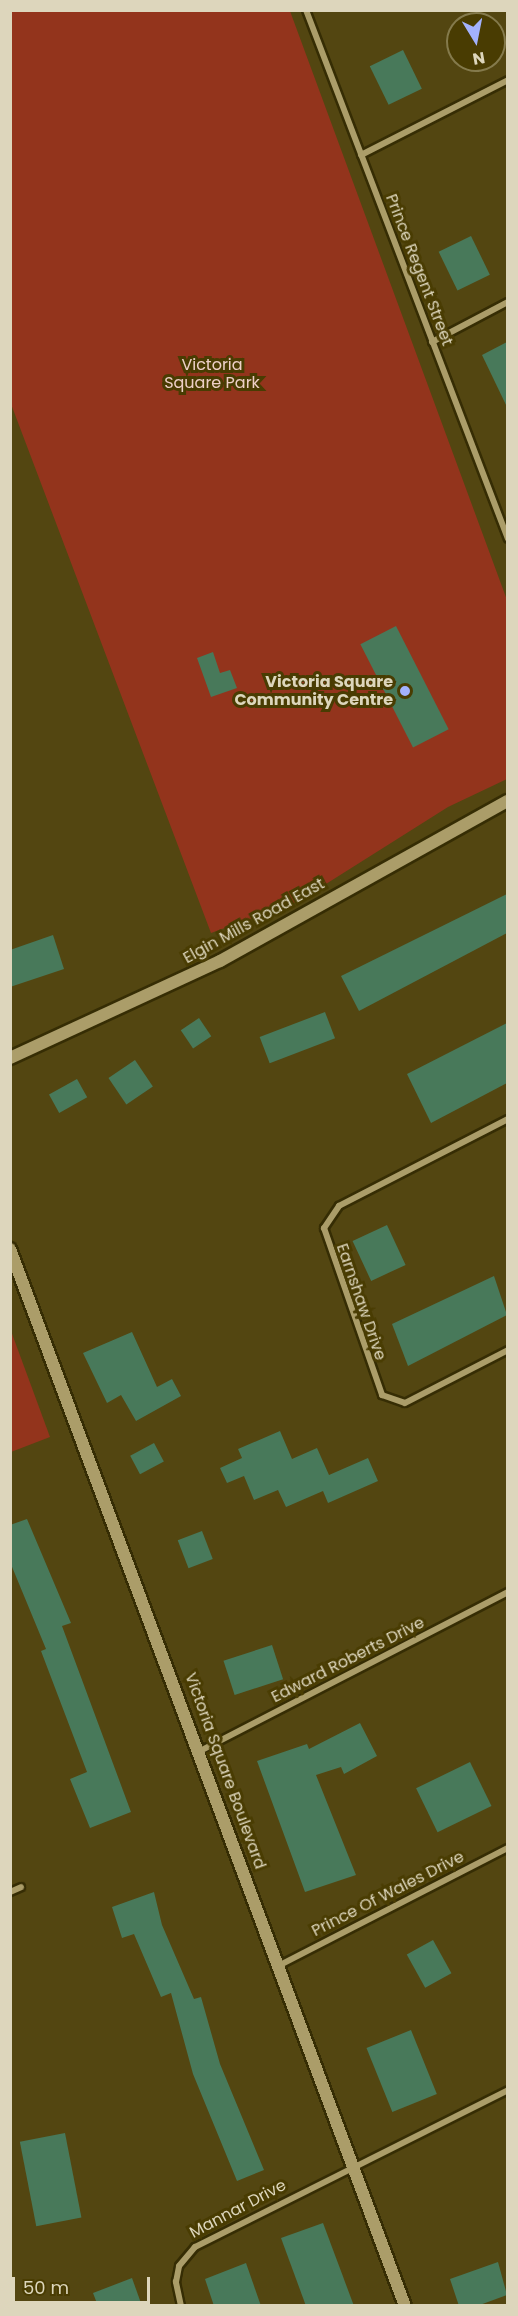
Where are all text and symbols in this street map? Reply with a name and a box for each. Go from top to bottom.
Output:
north arrow [446,12,506,72]
text: N [471,46,487,71]
street label: Prince Regent Street [381,191,457,349]
park label: Victoria Square Park [164,355,260,393]
place label: Victoria Square Community Centre [234,672,393,710]
marker: Victoria Square Community Centre [398,684,412,698]
street label: Elgin Mills Road East [180,874,328,968]
street label: Earnshaw Drive [332,1241,390,1363]
street label: Edward Roberts Drive [268,1613,428,1707]
street label: Victoria Square Boulevard [180,1670,270,1872]
street label: Prince Of Wales Drive [309,1847,467,1941]
street label: Mannar Drive [187,2176,289,2242]
scale bar [15,2265,153,2303]
text: 50 m [23,2275,69,2300]

